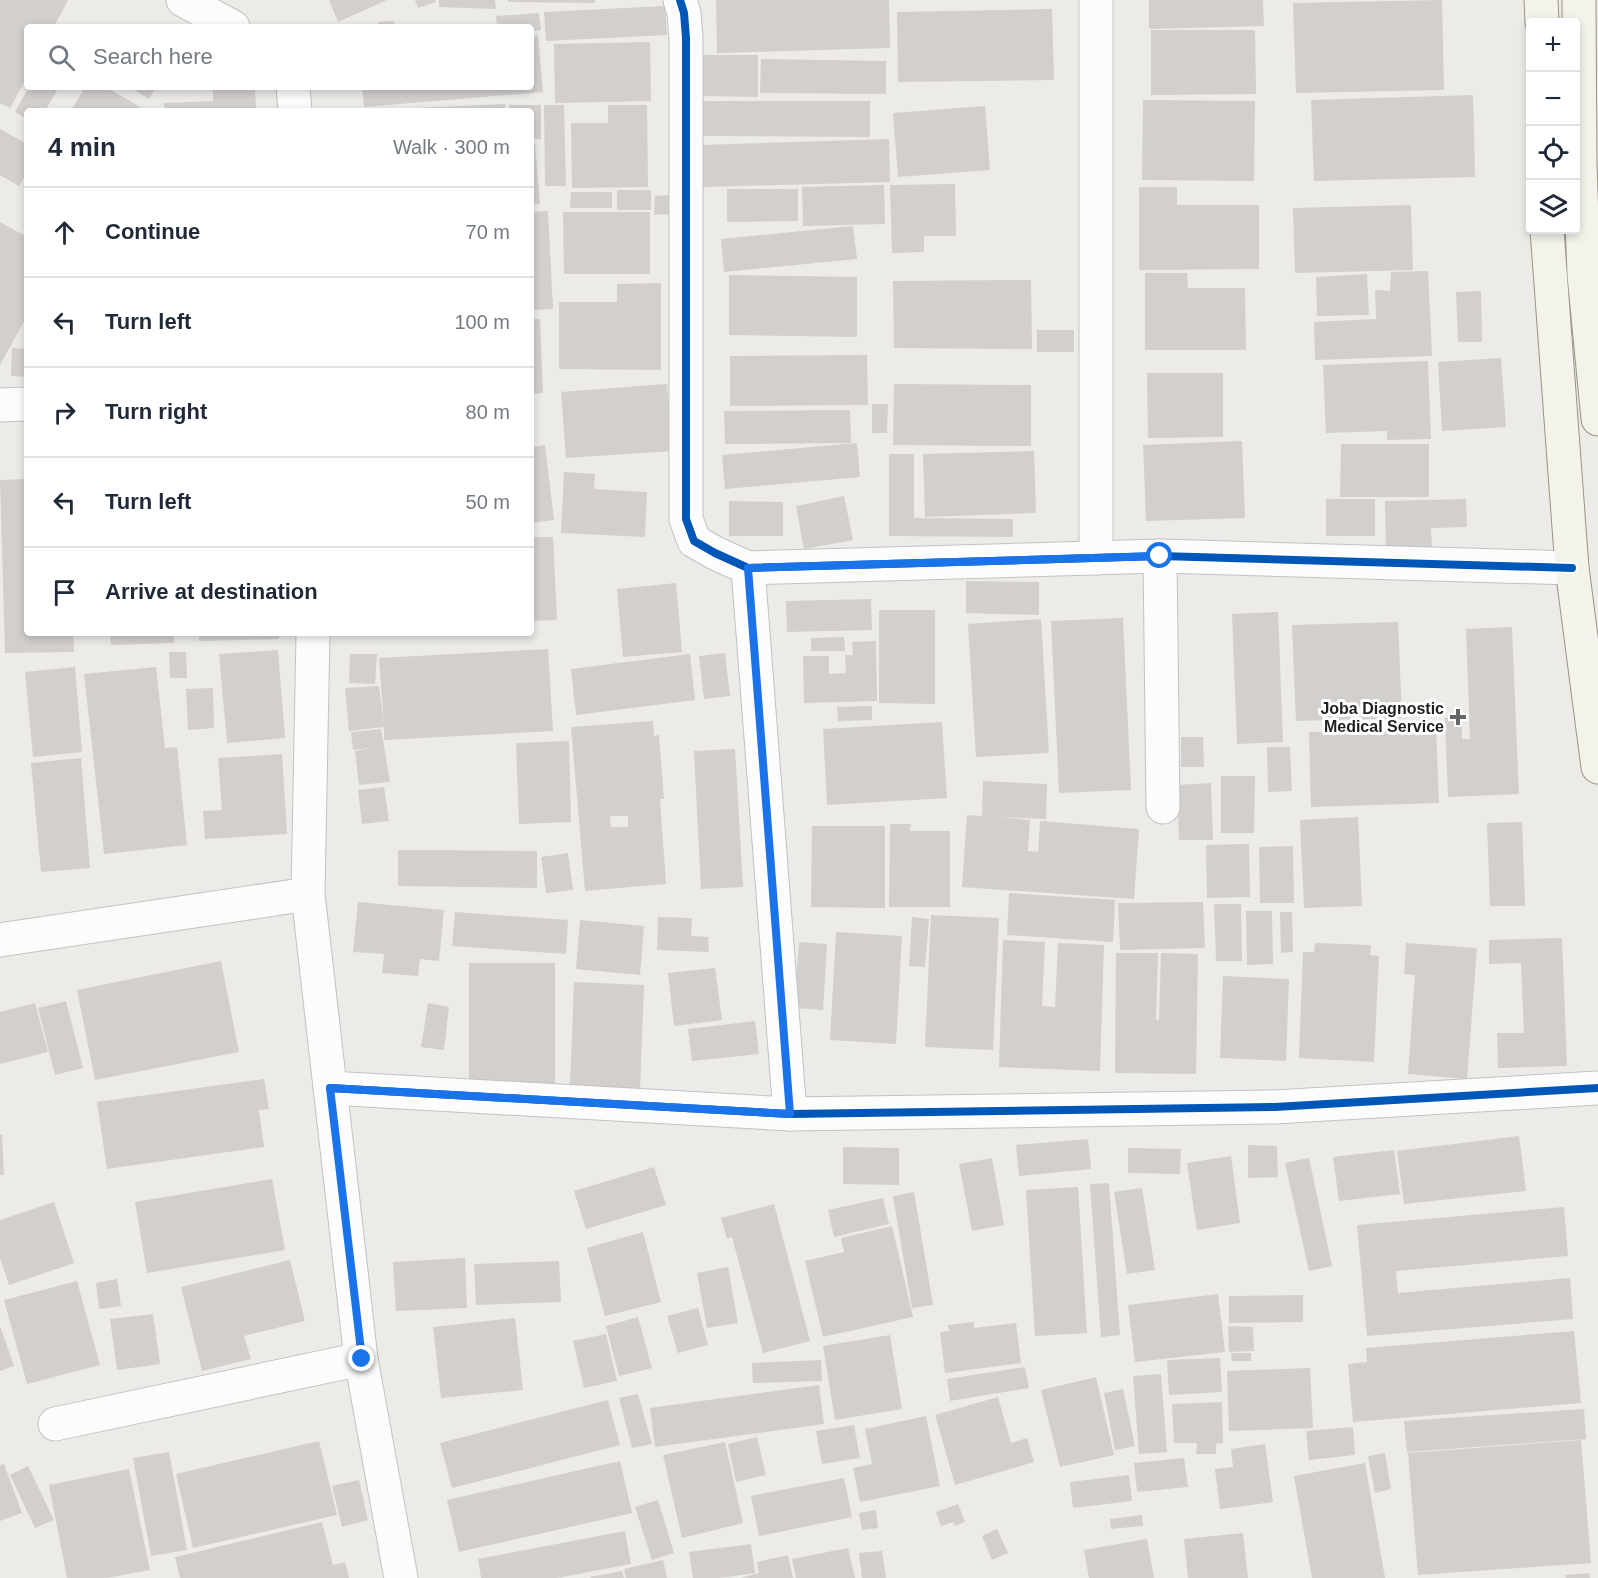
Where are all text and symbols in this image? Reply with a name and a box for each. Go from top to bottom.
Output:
map controls [1526,18,1580,234]
button: + [1526,18,1580,72]
search box [24,24,534,90]
icon: search [45,41,78,74]
text: Search here [93,44,213,69]
button: − [1526,72,1580,126]
button: locate [1526,126,1580,180]
text: 4 min [48,132,116,162]
text: Walk · 300 m [393,136,510,158]
button: layers [1526,180,1580,234]
icon: ahead [48,216,81,249]
text: Continue [105,219,200,244]
text: 70 m [466,221,510,243]
icon: left [48,306,81,339]
text: Turn left [105,309,191,334]
text: 100 m [454,311,510,333]
icon: right [48,396,81,429]
text: Turn right [105,399,207,424]
text: 80 m [466,401,510,423]
icon: left [48,486,81,519]
text: Turn left [105,489,191,514]
text: 50 m [466,491,510,513]
route start [1146,542,1172,568]
icon: arrive [48,576,81,609]
text: Arrive at destination [105,579,318,604]
place label: Joba Diagnostic Medical Service [1320,700,1444,735]
marker: Joba Diagnostic Medical Service [1449,708,1467,726]
route end [348,1345,374,1371]

